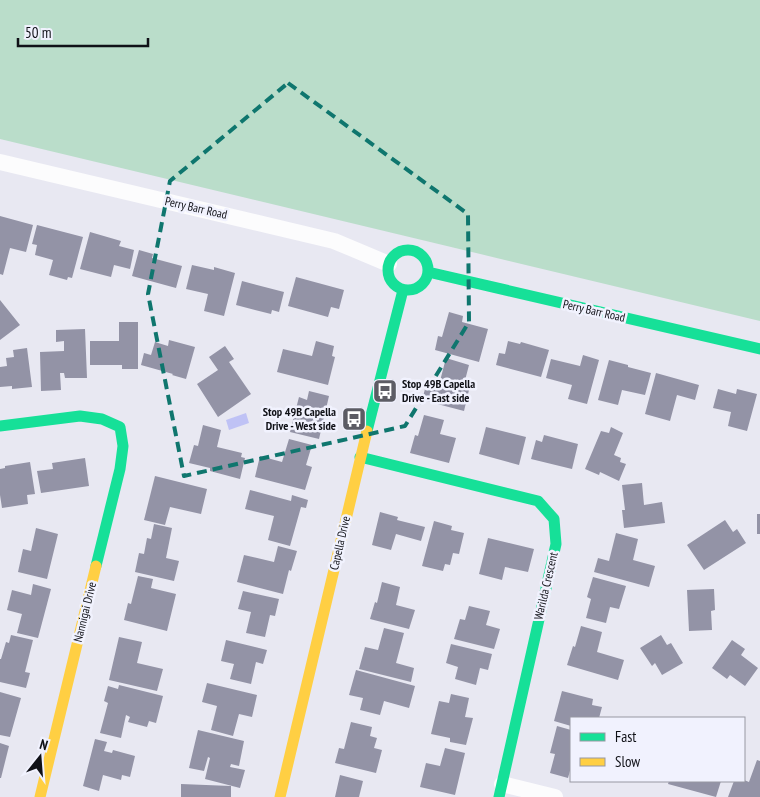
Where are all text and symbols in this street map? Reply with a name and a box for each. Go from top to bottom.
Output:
scale bar [18,15,148,47]
text: 50 m [25,23,51,42]
street label: Perry Barr Road [164,193,229,222]
street label: Perry Barr Road [562,296,627,325]
place label: Stop 49B Capella Drive - East side [402,376,475,405]
bus stop icon: Stop 49B Capella Drive - East side [372,378,398,404]
place label: Stop 49B Capella Drive - West side [263,404,336,433]
bus stop icon: Stop 49B Capella Drive - West side [341,406,367,432]
street label: Capella Drive [326,514,353,571]
street label: Warilda Crescent [530,550,561,621]
street label: Nannigai Drive [70,580,99,643]
legend [570,717,745,782]
text: Fast [615,727,636,746]
north arrow [15,732,65,782]
text: N [38,735,50,754]
text: Slow [615,752,640,771]

